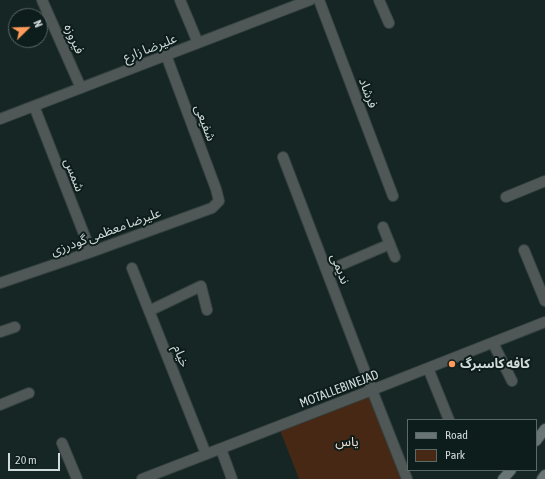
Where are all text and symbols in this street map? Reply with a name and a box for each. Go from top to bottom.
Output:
north arrow [8,8,48,48]
text: N [31,18,45,29]
street label: فیروزه [61,22,87,56]
street label: علیرضا زارع [121,31,179,65]
street label: فرشاد [355,76,381,110]
street label: شفیعی [191,103,219,143]
street label: شمس [61,156,87,194]
street label: علیرضا معظمی گودرزی [49,205,163,259]
street label: ندیمی [327,252,353,286]
street label: خیام [170,343,192,369]
place label: کافه کاسبرگ [460,356,530,372]
marker: کافه کاسبرگ [447,359,457,369]
street label: MOTALLEBINEJAD [297,367,381,411]
legend [407,419,537,471]
text: Road [445,428,468,442]
park label: یاس [335,434,359,450]
scale bar [10,445,62,471]
text: Park [445,448,465,462]
text: 20 m [15,453,37,467]

